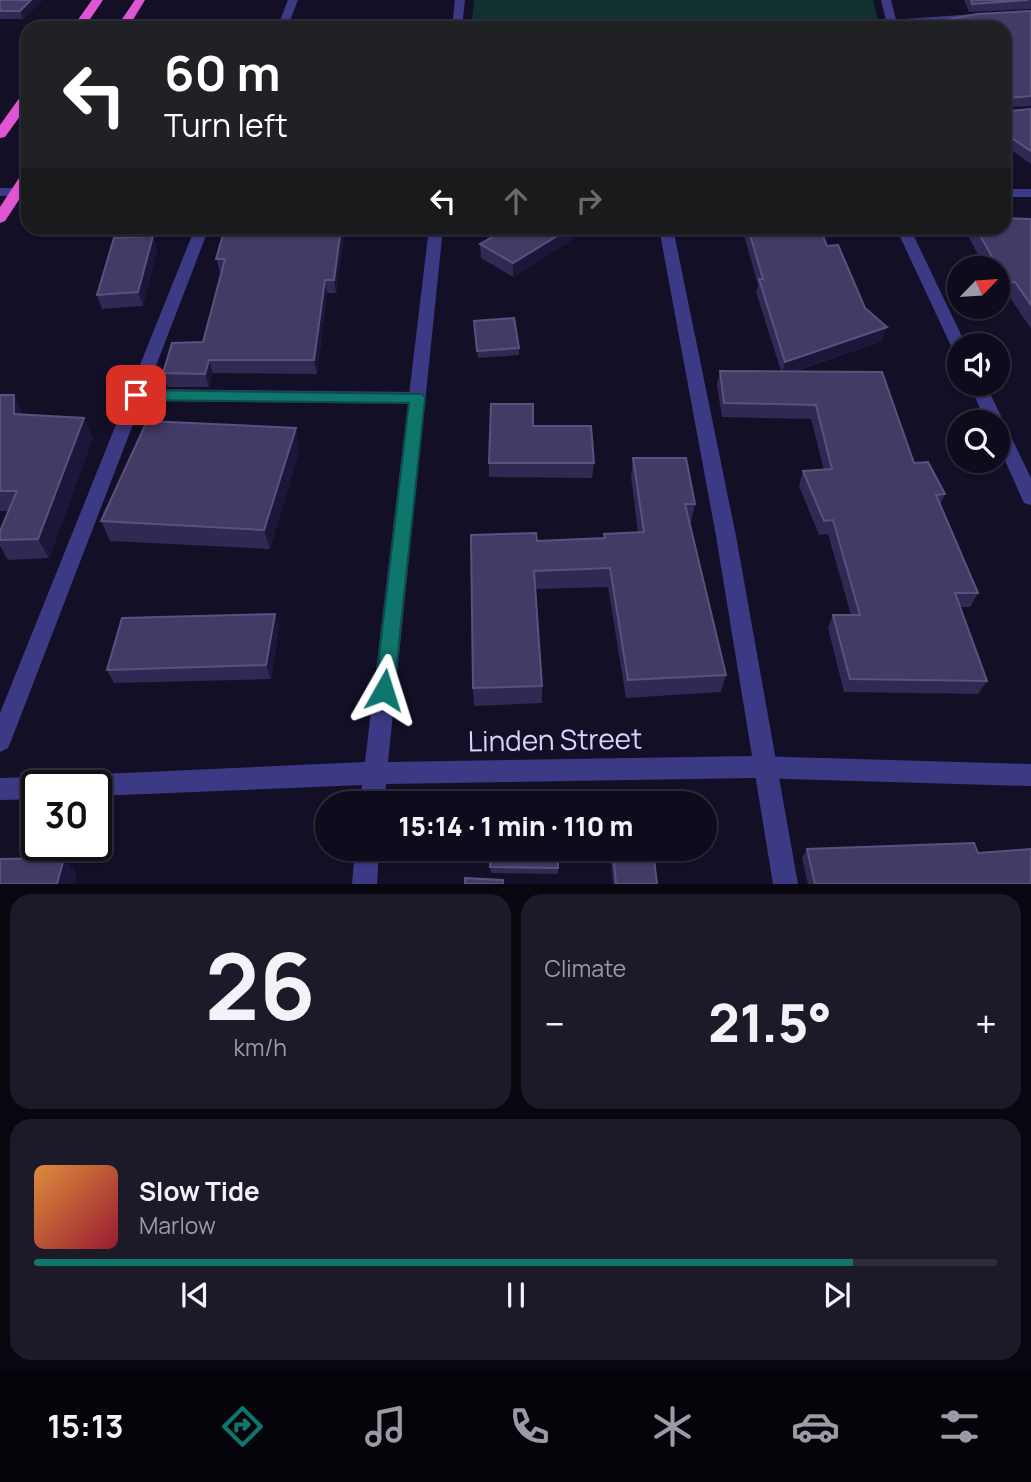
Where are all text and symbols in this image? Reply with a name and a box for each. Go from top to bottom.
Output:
text: 60 m [164,39,281,106]
icon: left [49,49,140,140]
text: Turn left [164,103,288,147]
icon: left [424,182,462,220]
icon: ahead [497,182,535,220]
icon: right [570,182,608,220]
north arrow [947,256,1010,318]
map controls [947,256,1010,473]
button: sound [947,333,1010,396]
pin [106,365,166,425]
icon: arrive [117,376,155,414]
button: search [947,410,1010,473]
position arrow [347,653,421,727]
street label: Linden Street [467,718,642,760]
speed limit sign: 30 [21,770,112,861]
text: 15:14 · 1 min · 110 m [399,808,633,844]
text: 26 [205,923,316,1047]
text: Climate [545,952,626,984]
text: 21.5° [708,987,832,1058]
text: − [545,997,565,1049]
text: + [975,997,997,1049]
text: km/h [234,1031,287,1063]
text: Slow Tide [139,1173,260,1209]
text: Marlow [139,1209,216,1241]
icon: previous [176,1276,214,1314]
icon: pause [497,1276,535,1314]
icon: next [818,1276,856,1314]
icon: directions [218,1402,267,1451]
icon: music [361,1402,410,1451]
icon: phone [505,1402,554,1451]
icon: climate [648,1402,697,1451]
icon: car [791,1402,840,1451]
icon: filters [935,1402,984,1451]
text: 15:13 [47,1404,124,1448]

